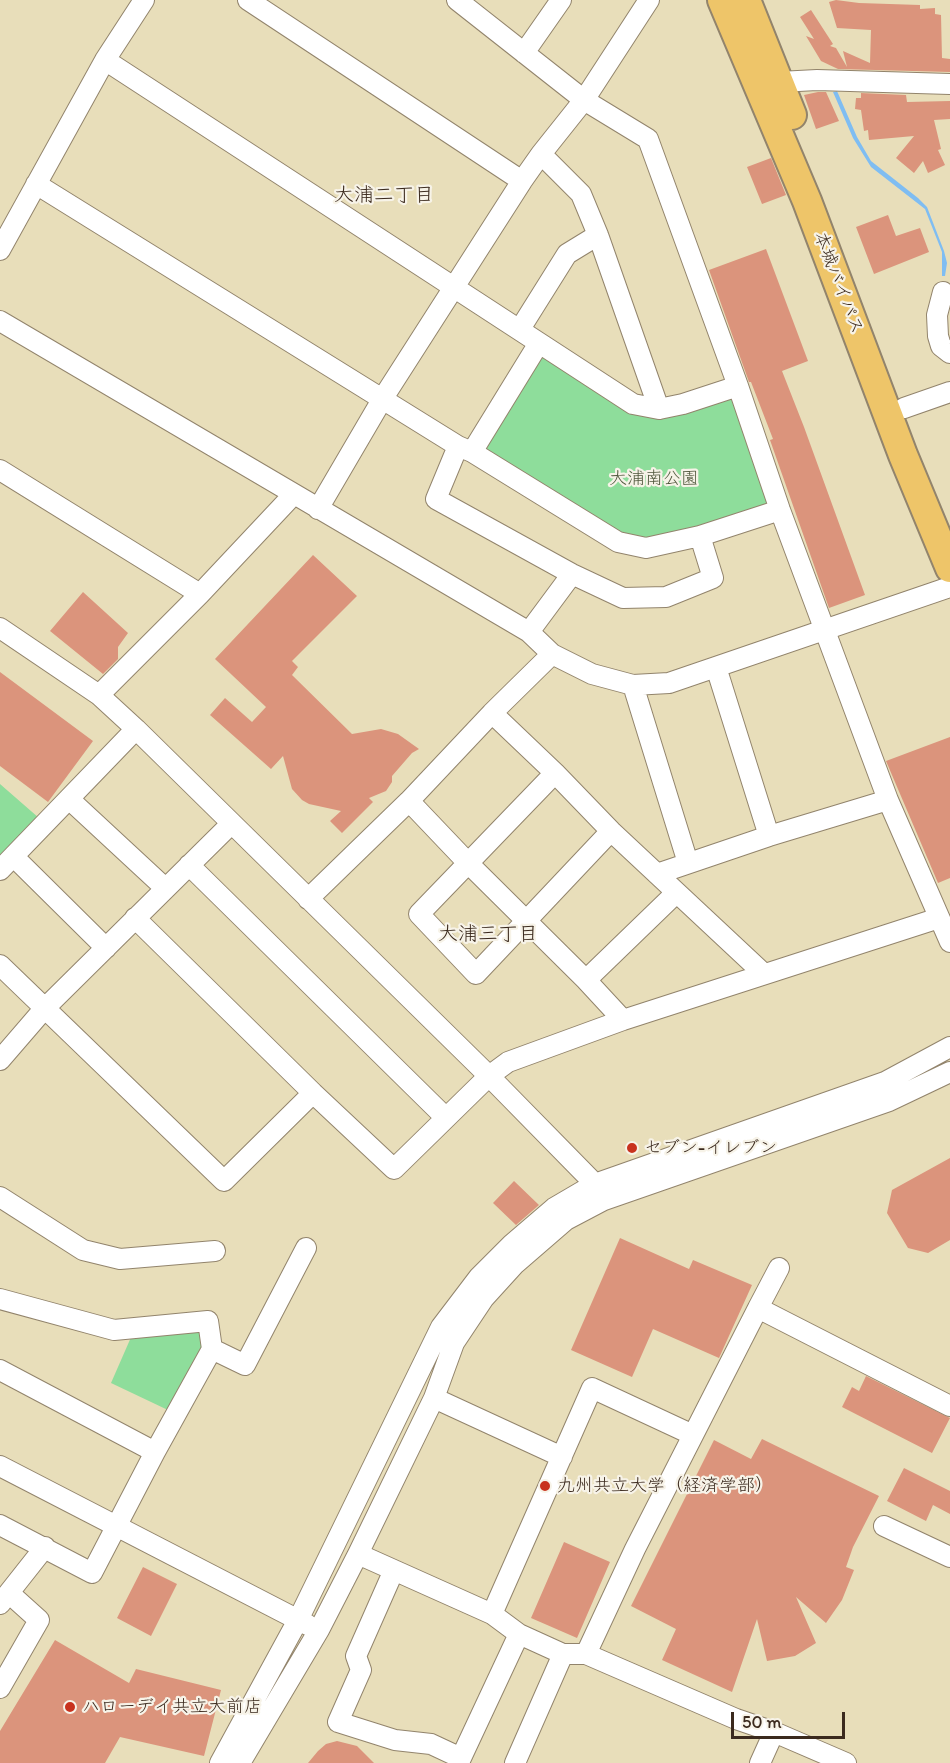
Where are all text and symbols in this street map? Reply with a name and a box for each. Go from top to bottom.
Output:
district label: 大浦二丁目 [334,184,434,208]
street label: 本城バイパス [809,229,867,337]
park label: 大浦南公園 [609,468,699,490]
district label: 大浦三丁目 [438,923,538,947]
place label: セブン-イレブン [644,1137,777,1159]
marker: セブン-イレブン [625,1141,639,1155]
place label: 九州共立大学（経済学部） [557,1475,773,1497]
marker: 九州共立大学（経済学部） [538,1479,552,1493]
place label: ハローデイ共立大前店 [82,1696,262,1718]
marker: ハローデイ共立大前店 [63,1700,77,1714]
scale bar [734,1700,848,1738]
text: 50 m [742,1711,782,1733]

